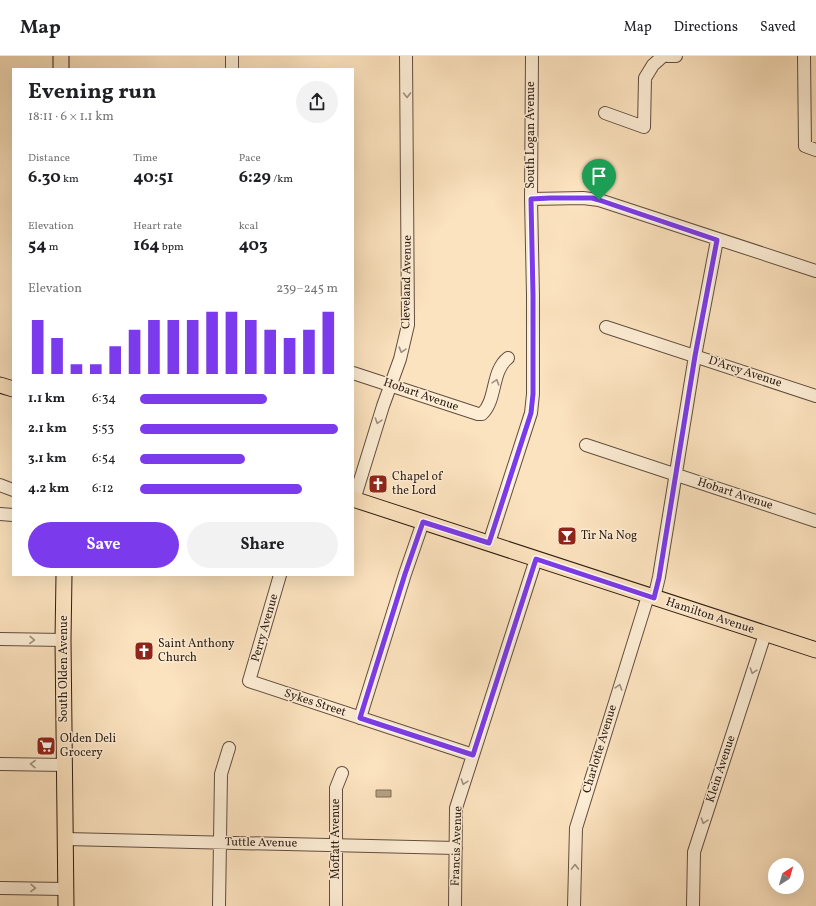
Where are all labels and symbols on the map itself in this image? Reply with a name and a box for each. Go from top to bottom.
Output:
street label: South Logan Avenue [523,81,539,189]
one-way arrow [403,92,411,98]
pin [582,159,616,200]
street label: Cleveland Avenue [398,235,416,329]
one-way arrow [398,347,407,354]
street label: D'Arcy Avenue [706,353,784,392]
street label: Hobart Avenue [381,375,461,415]
one-way arrow [491,379,499,386]
one-way arrow [374,418,383,425]
place label: Chapel of the Lord [392,469,444,499]
church icon: Chapel of the Lord [367,473,389,495]
street label: Hobart Avenue [695,474,775,514]
bar icon: Tir Na Nog [556,525,578,547]
place label: Tir Na Nog [581,528,637,544]
street label: Perry Avenue [248,592,282,664]
street label: Hamilton Avenue [664,594,757,638]
street label: South Olden Avenue [56,615,72,723]
one-way arrow [29,635,35,644]
place label: Saint Anthony Church [158,636,235,666]
church icon: Saint Anthony Church [133,640,155,662]
one-way arrow [749,667,758,674]
one-way arrow [614,684,623,691]
street label: Sykes Street [282,685,348,721]
street label: Charlotte Avenue [579,703,621,795]
place label: Olden Deli Grocery [60,731,116,761]
street label: Klein Avenue [703,733,739,805]
supermarket icon: Olden Deli Grocery [35,735,57,757]
one-way arrow [30,760,36,768]
one-way arrow [460,779,469,786]
street label: Moffatt Avenue [328,798,344,880]
street label: Francis Avenue [448,805,466,886]
one-way arrow [700,817,709,824]
street label: Tuttle Avenue [225,834,298,852]
north arrow [768,858,804,894]
one-way arrow [571,864,579,870]
one-way arrow [30,884,36,892]

